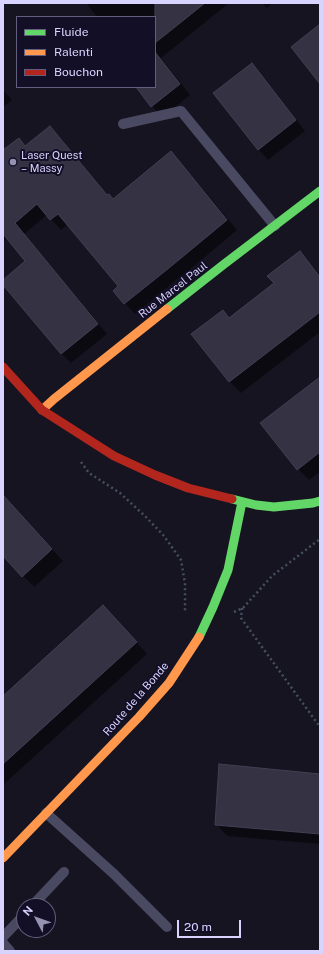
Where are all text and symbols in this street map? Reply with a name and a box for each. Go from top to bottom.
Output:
legend [16,16,156,88]
text: Fluide [54,25,89,39]
text: Ralenti [54,45,93,59]
text: Bouchon [54,65,103,79]
place label: Laser Quest – Massy [21,149,82,175]
marker: Laser Quest – Massy [8,157,18,167]
street label: Rue Marcel Paul [136,259,210,321]
street label: Route de la Bonde [100,660,172,738]
north arrow [16,898,56,938]
text: N [20,904,35,918]
scale bar [179,912,243,938]
text: 20 m [184,920,212,934]

